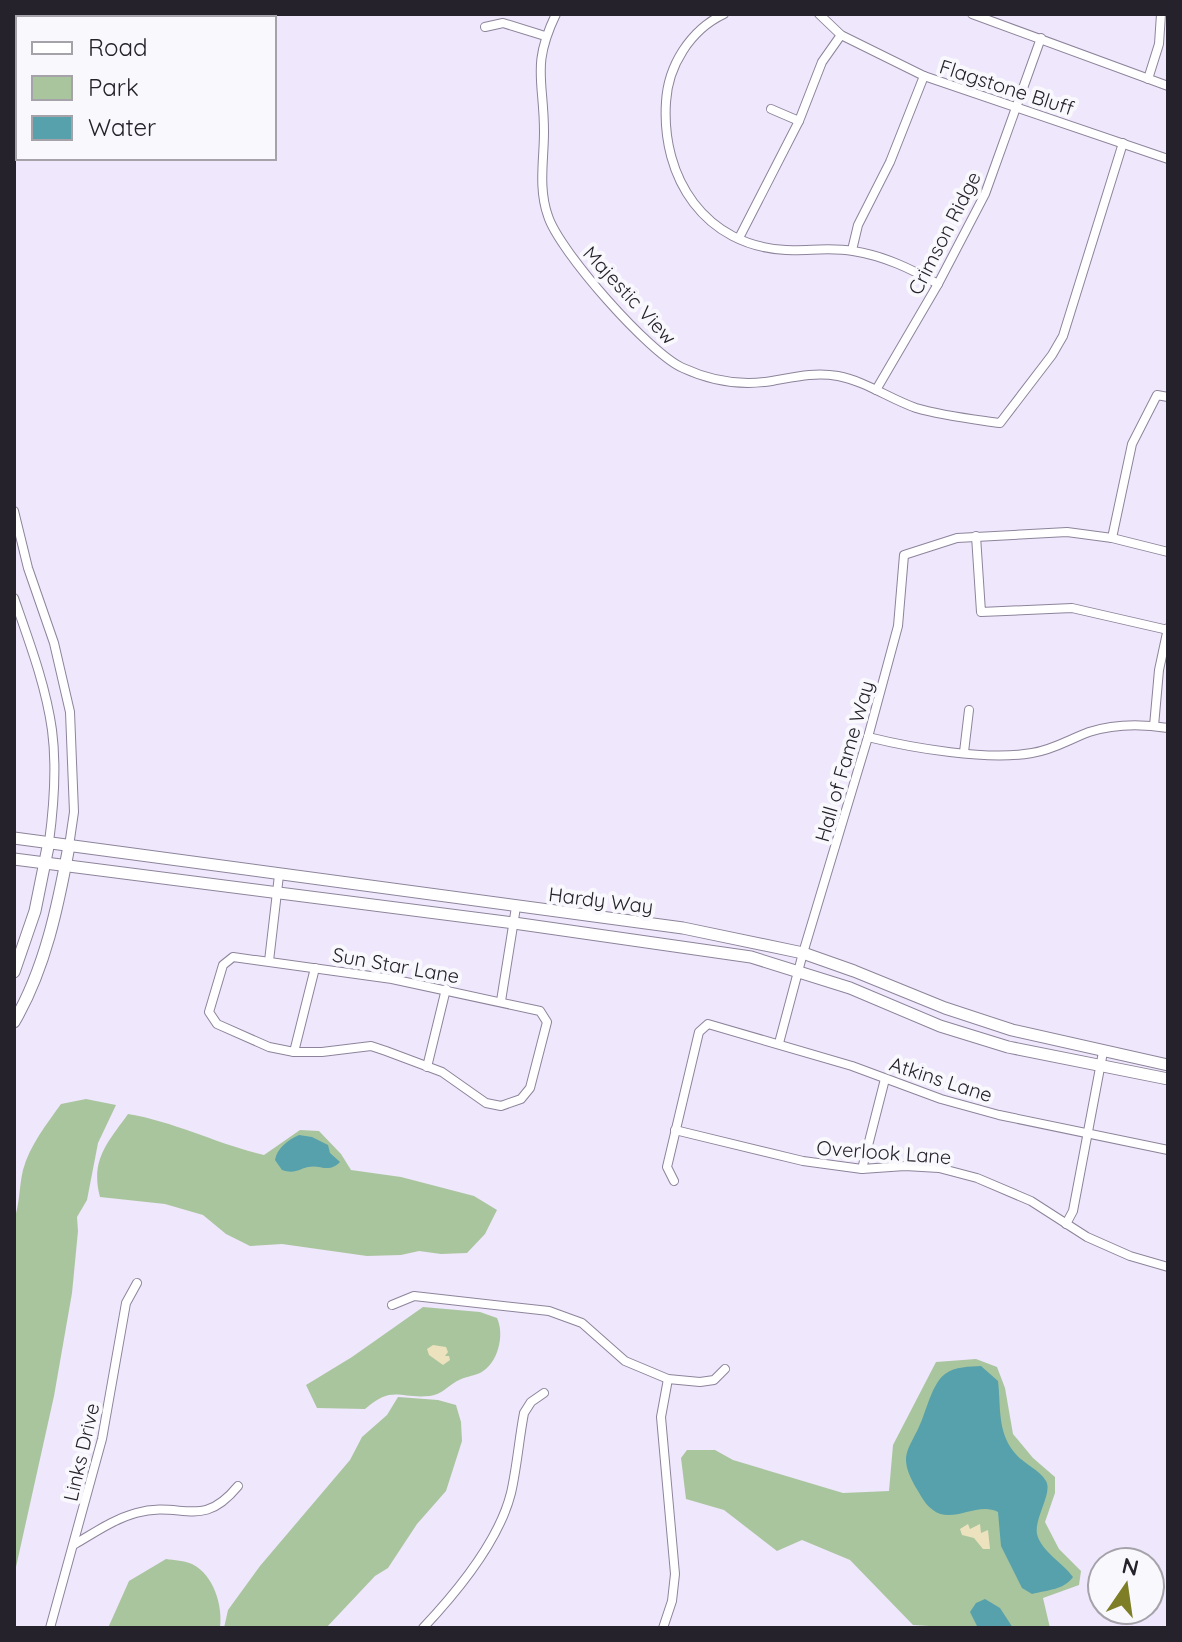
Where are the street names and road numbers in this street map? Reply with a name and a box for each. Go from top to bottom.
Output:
street label: Flagstone Bluff [937,53,1077,121]
street label: Crimson Ridge [902,167,986,299]
street label: Majestic View [578,241,682,349]
street label: Hall of Fame Way [809,677,879,845]
street label: Hardy Way [547,881,655,919]
street label: Sun Star Lane [331,942,461,988]
street label: Atkins Lane [886,1051,996,1107]
street label: Overlook Lane [816,1135,952,1169]
street label: Links Drive [58,1400,104,1504]

